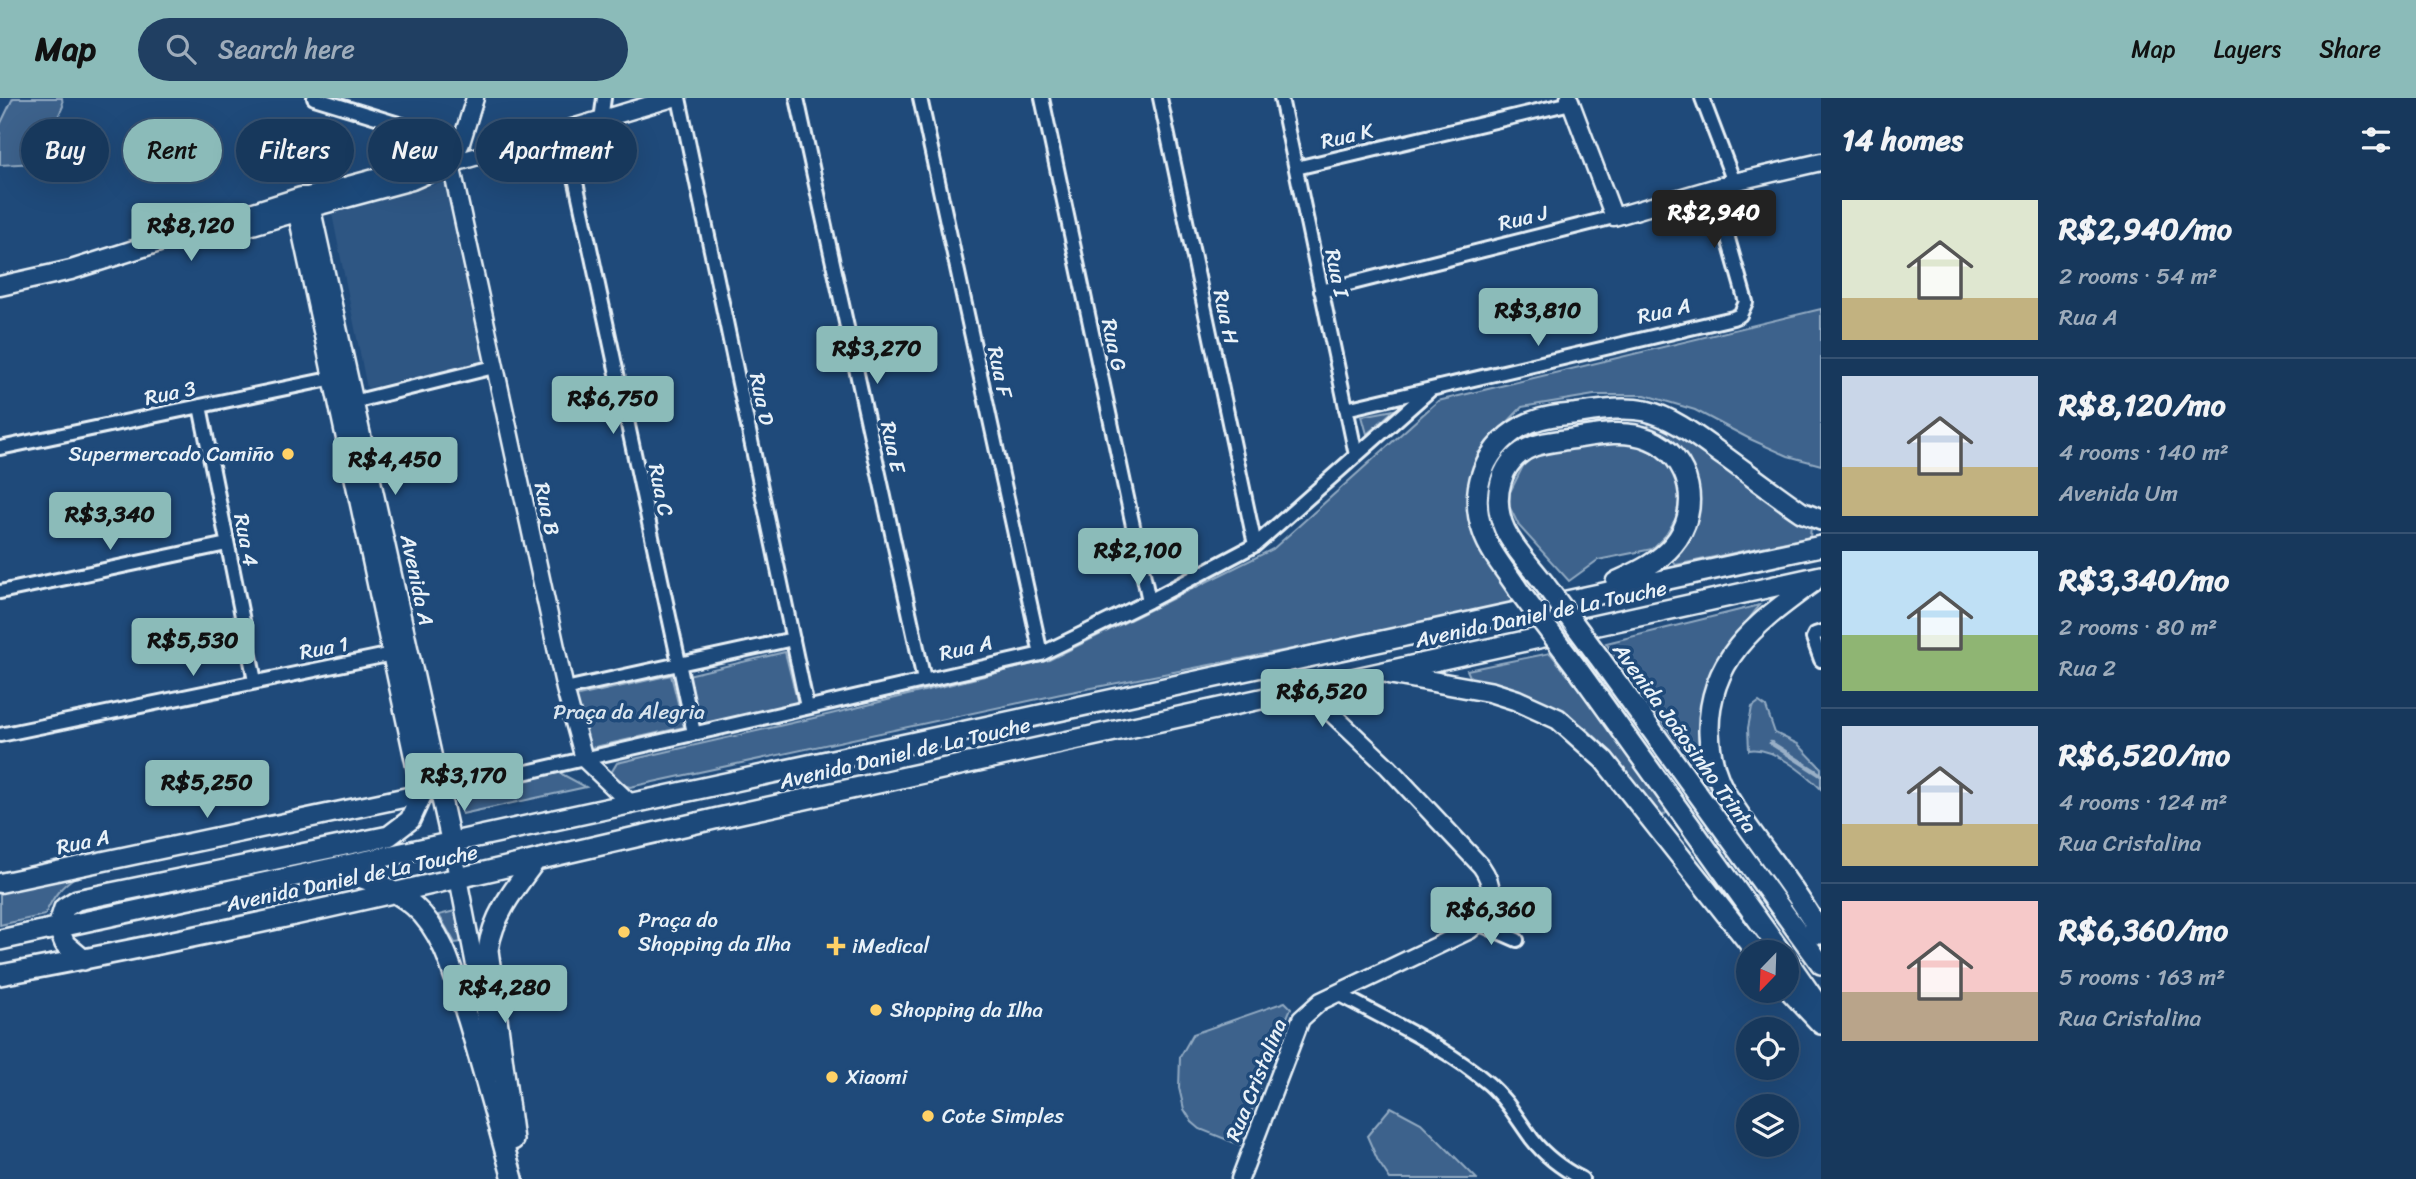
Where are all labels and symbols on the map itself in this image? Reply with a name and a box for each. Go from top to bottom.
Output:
street label: Rua K [1317,111,1378,160]
pin: R$2,940 [1649,190,1779,250]
street label: Rua J [1494,193,1553,242]
pin: R$8,120 [126,204,256,263]
street label: Rua I [1313,245,1361,302]
street label: Rua H [1202,286,1250,348]
street label: Rua A [1634,286,1694,336]
pin: R$3,810 [1473,288,1603,348]
street label: Rua G [1090,315,1138,375]
pin: R$3,270 [812,327,942,386]
street label: Rua F [976,343,1024,403]
street label: Rua 3 [141,369,200,417]
street label: Rua D [738,369,786,429]
pin: R$6,750 [548,376,678,436]
street label: Rua E [869,418,917,478]
place label: Supermercado Camiño [68,435,274,473]
pin: R$4,450 [330,438,460,497]
marker: Supermercado Camiño [280,446,296,462]
street label: Rua C [637,460,685,520]
street label: Rua B [523,479,571,539]
pin: R$3,340 [45,492,175,552]
street label: Rua 4 [222,510,270,570]
pin: R$2,100 [1073,528,1203,588]
street label: Avenida A [389,530,445,629]
street label: Avenida Daniel de La Touche [1411,569,1671,659]
pin: R$5,530 [128,618,258,678]
street label: Rua A [936,623,996,673]
street label: Rua 1 [296,625,352,671]
street label: Avenida Joãosinho Trinta [1602,634,1768,842]
pin: R$6,520 [1257,670,1387,729]
park label: Praça da Alegria [553,693,705,731]
street label: Avenida Daniel de La Touche [775,706,1034,801]
pin: R$3,170 [399,754,529,813]
pin: R$5,250 [142,760,272,820]
street label: Rua A [53,818,113,866]
street label: Avenida Daniel de La Touche [222,833,482,923]
pin: R$6,360 [1426,888,1556,947]
place label: Praça do Shopping da Ilha [638,901,792,963]
marker: Praça do Shopping da Ilha [616,924,632,940]
place label: iMedical [852,927,931,965]
marker: iMedical [826,936,846,956]
north arrow [1736,940,1799,1003]
pin: R$4,280 [440,965,570,1025]
place label: Shopping da Ilha [890,991,1044,1029]
marker: Shopping da Ilha [868,1002,884,1018]
street label: Rua Cristalina [1214,1012,1298,1147]
place label: Xiaomi [845,1058,908,1096]
marker: Xiaomi [824,1069,840,1085]
place label: Cote Simples [942,1097,1064,1135]
marker: Cote Simples [920,1108,936,1124]

